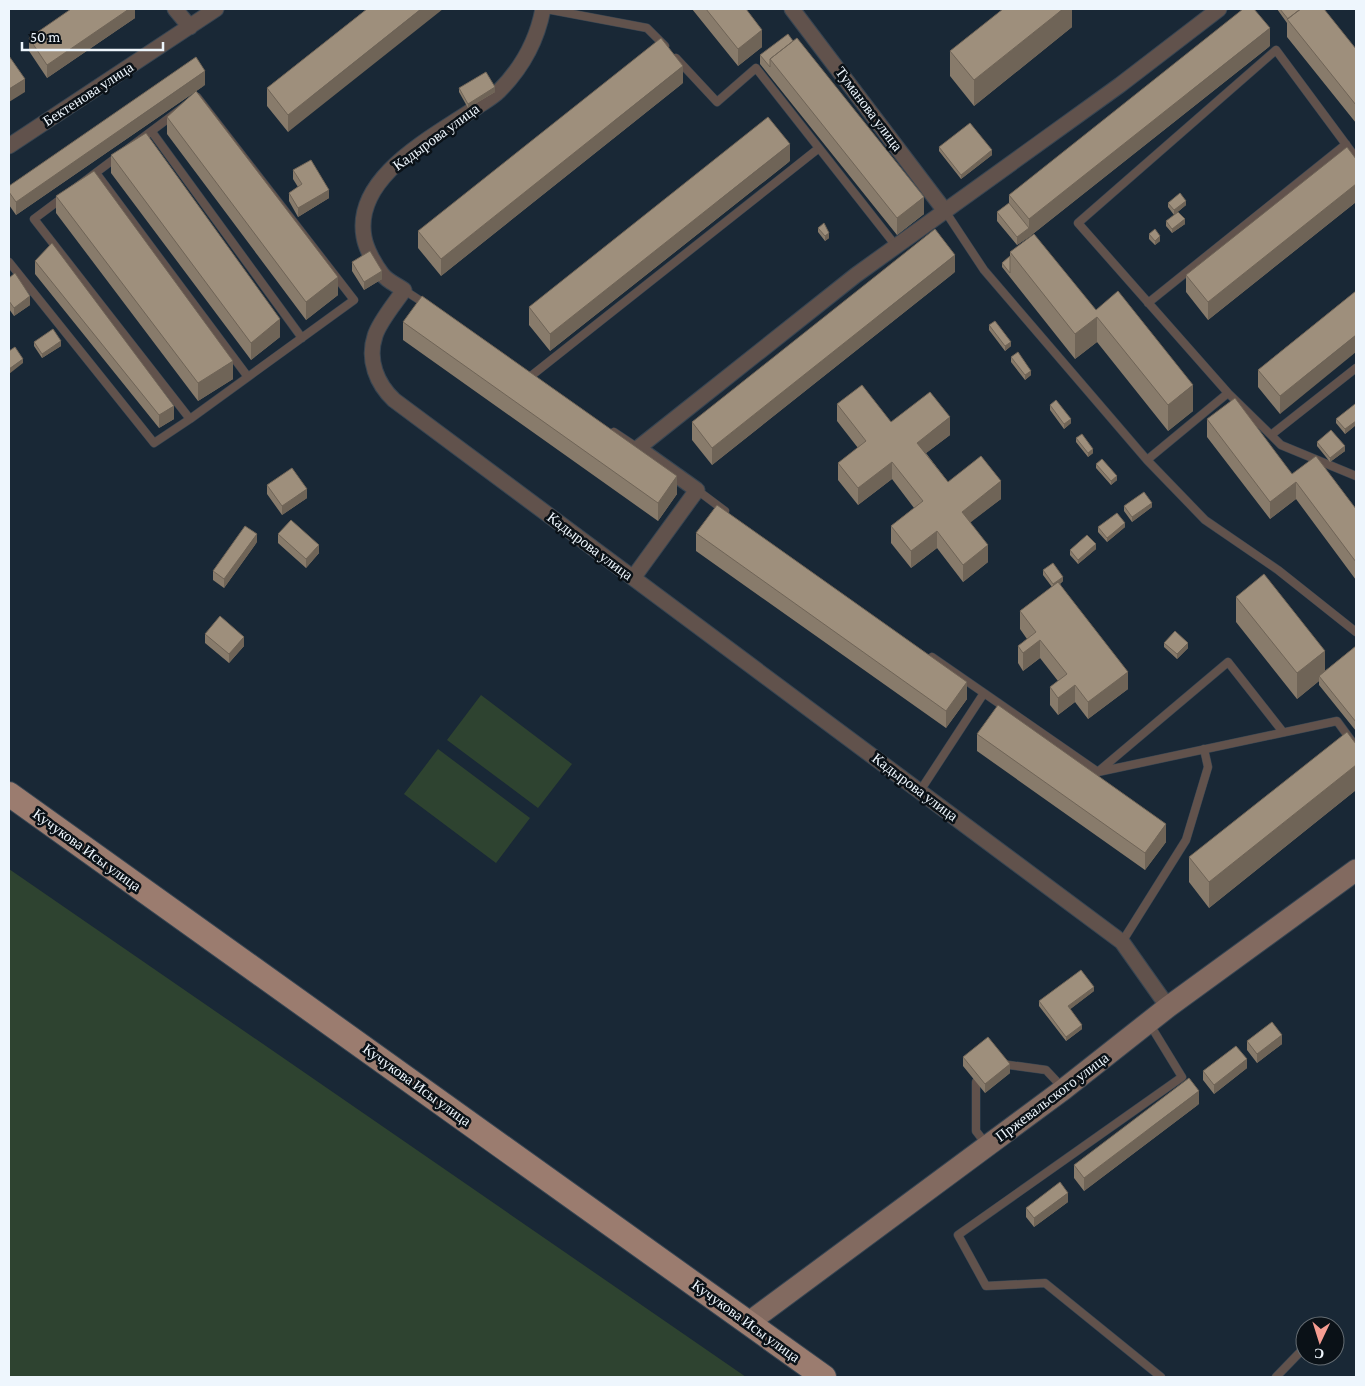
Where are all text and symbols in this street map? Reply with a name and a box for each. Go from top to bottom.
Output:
scale bar [22,20,164,52]
text: 50 m [30,29,60,45]
street label: Бектенова улица [40,59,136,129]
street label: Туманова улица [832,64,906,154]
street label: Кадырова улица [390,100,482,174]
street label: Кадырова улица [544,509,636,583]
street label: Кадырова улица [869,750,961,824]
street label: Кучукова Исы улица [30,806,144,895]
street label: Кучукова Исы улица [360,1041,474,1130]
street label: Пржевальского улица [992,1049,1112,1145]
street label: Кучукова Исы улица [689,1277,803,1366]
north arrow [1295,1316,1345,1366]
text: С [1313,1346,1325,1362]

